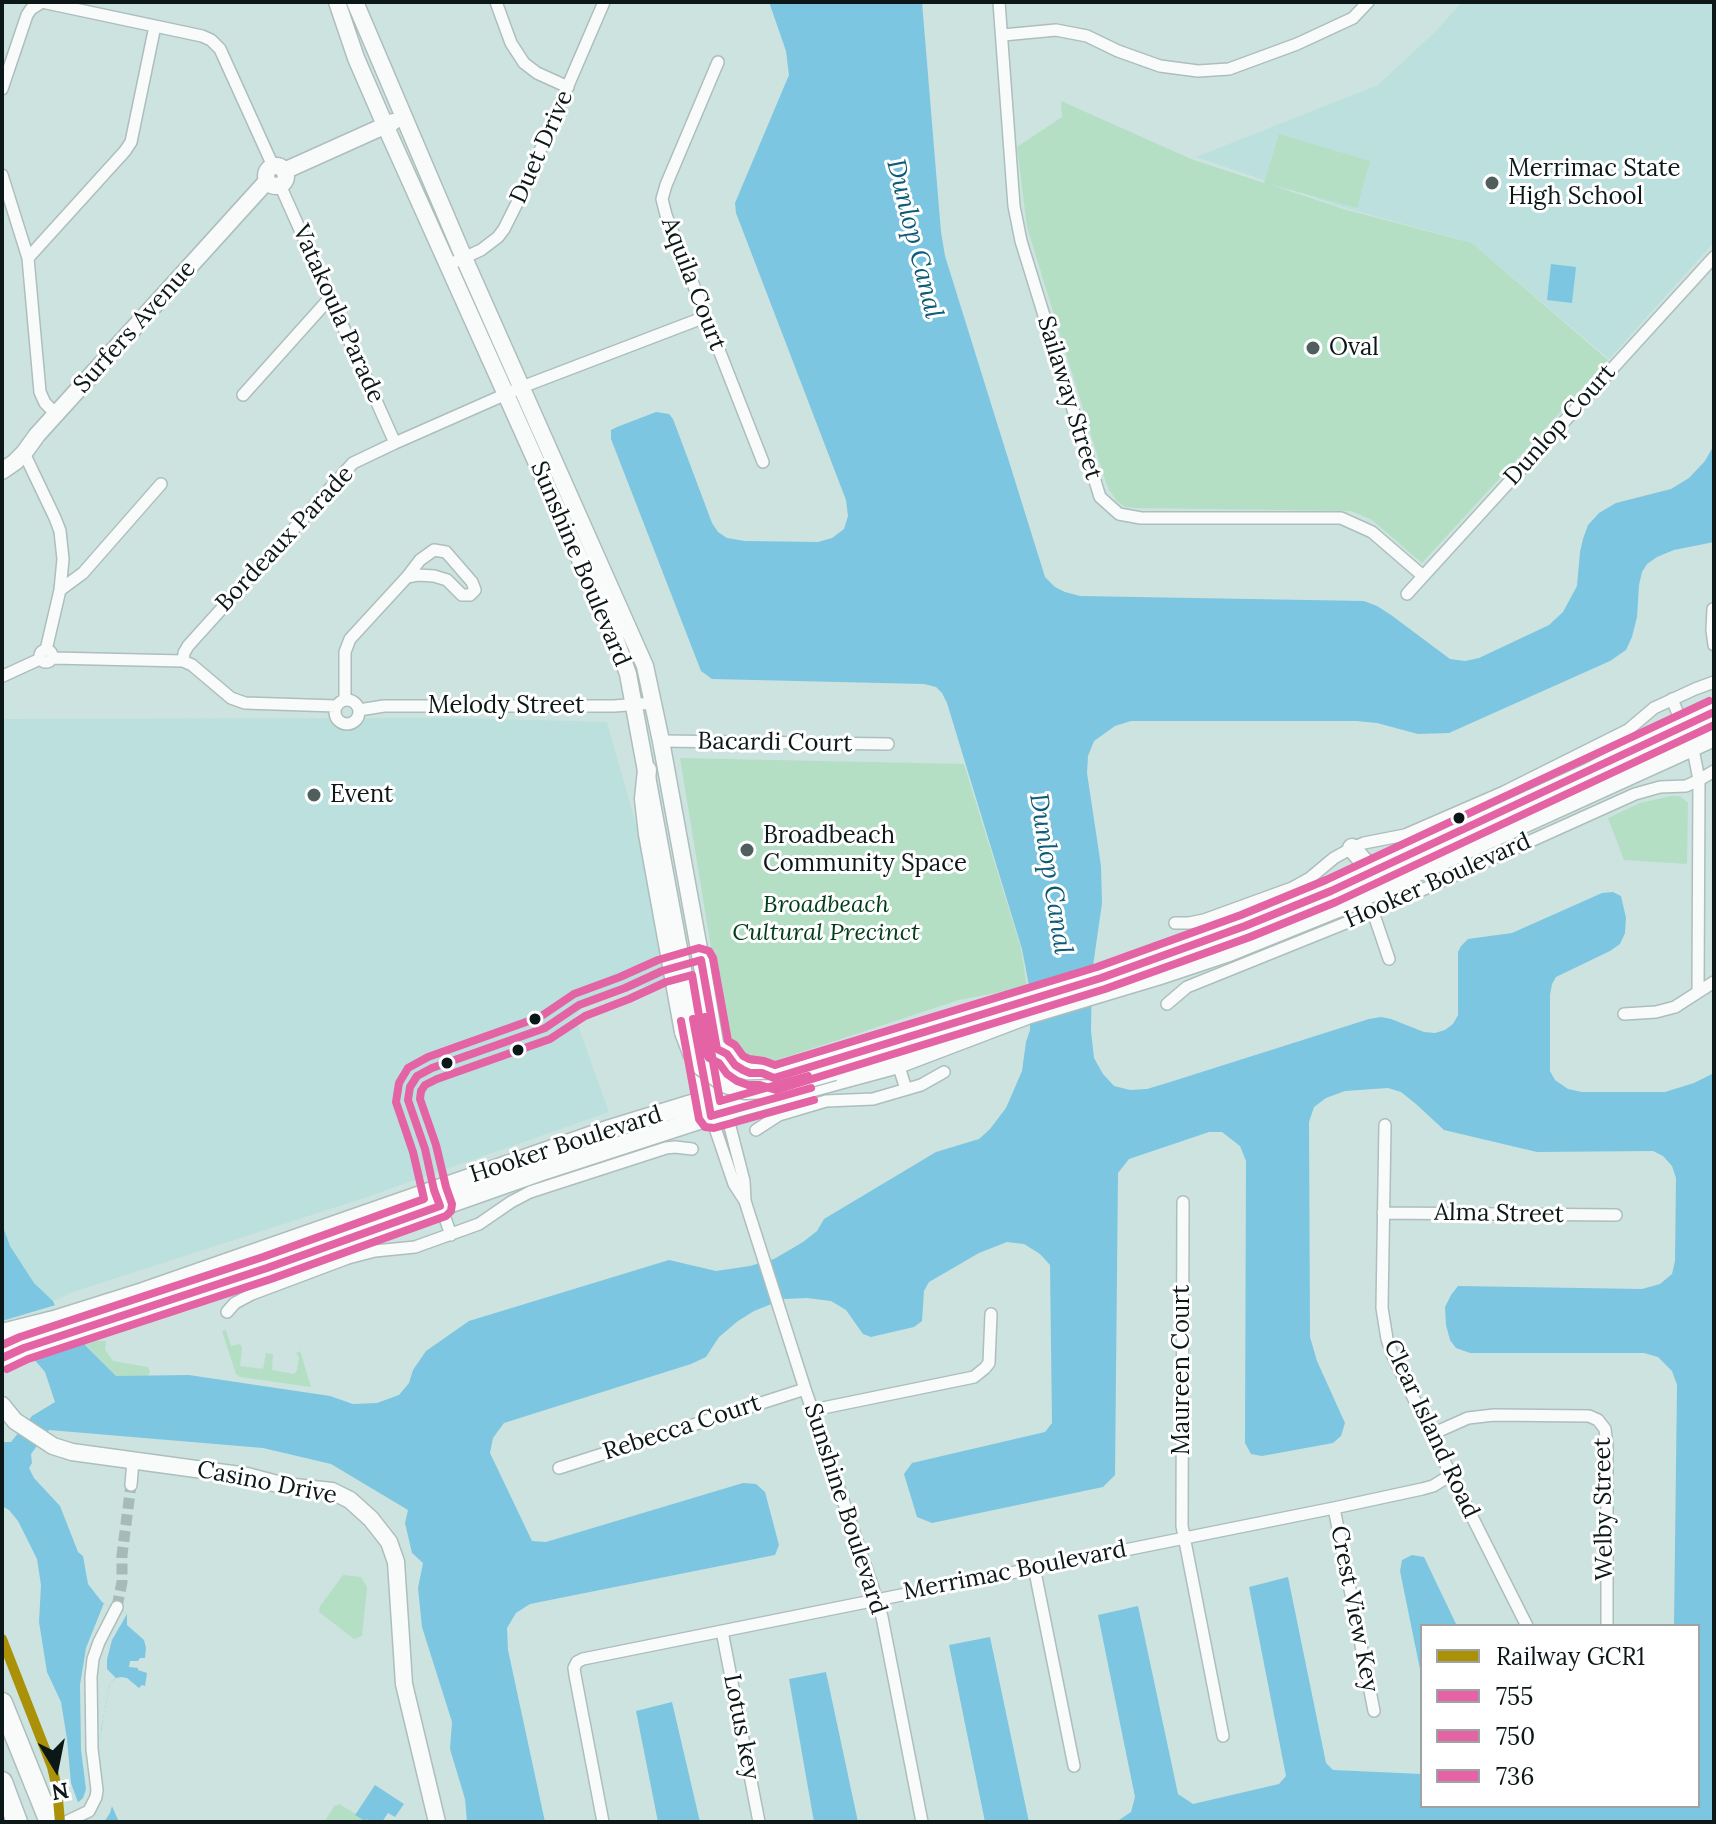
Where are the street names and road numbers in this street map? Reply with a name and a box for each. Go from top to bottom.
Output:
street label: Duet Drive [504,86,580,208]
street label: Aquila Court [654,213,732,355]
street label: Vatakoula Parade [286,220,390,408]
street label: Surfers Avenue [68,255,202,399]
street label: Sailaway Street [1030,313,1108,483]
street label: Dunlop Court [1498,359,1622,491]
street label: Sunshine Boulevard [524,457,636,671]
street label: Bordeaux Parade [210,460,360,618]
street label: Melody Street [428,692,584,720]
street label: Bacardi Court [697,727,853,759]
street label: Hooker Boulevard [1341,827,1535,935]
street label: Hooker Boulevard [466,1100,666,1190]
street label: Alma Street [1434,1198,1564,1230]
street label: Maureen Court [1168,1285,1196,1455]
street label: Clear Island Road [1377,1335,1485,1523]
street label: Rebecca Court [600,1389,764,1467]
street label: Sunshine Boulevard [797,1400,893,1618]
street label: Welby Street [1588,1437,1620,1581]
street label: Casino Drive [195,1455,339,1511]
street label: Crest View Key [1324,1523,1384,1695]
street label: Merrimac Boulevard [901,1535,1129,1607]
street label: Lotus key [717,1672,765,1782]

